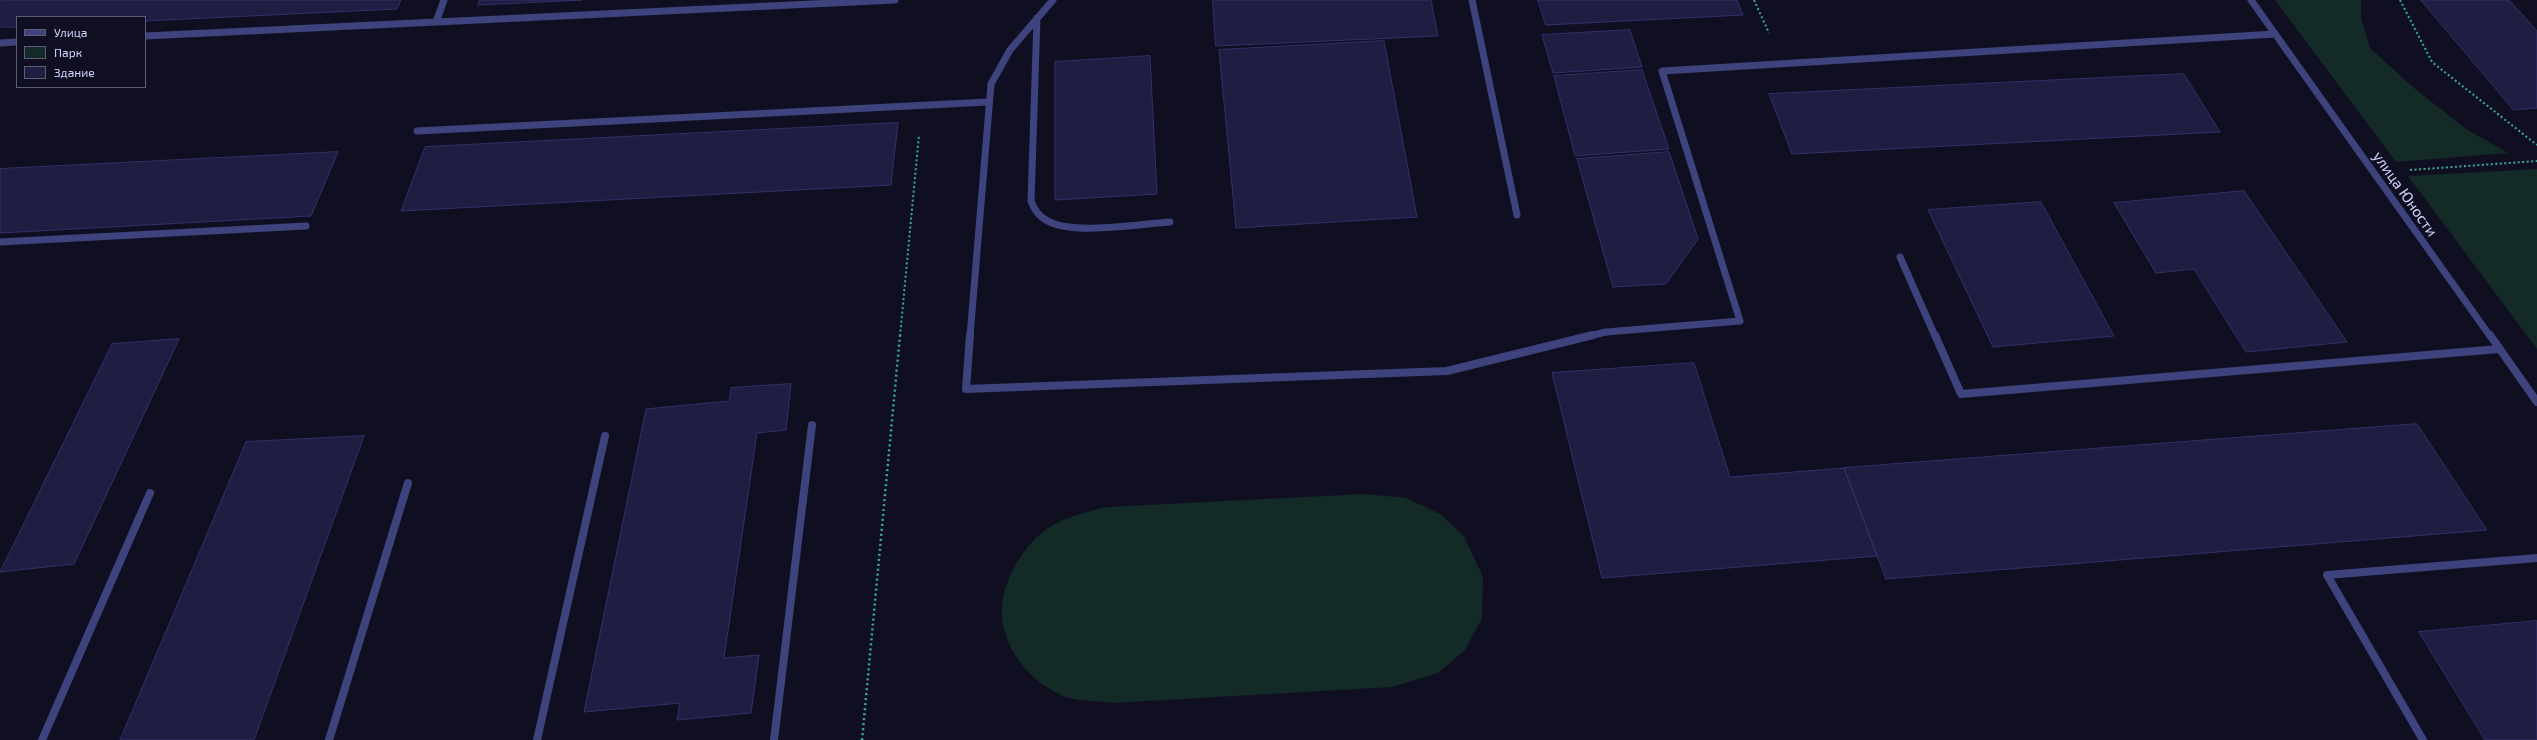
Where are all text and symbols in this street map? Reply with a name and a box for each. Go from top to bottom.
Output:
legend [16,16,146,88]
text: Улица [54,25,87,39]
text: Парк [54,45,82,59]
text: Здание [54,65,95,79]
street label: улица Юности [2369,148,2441,240]

